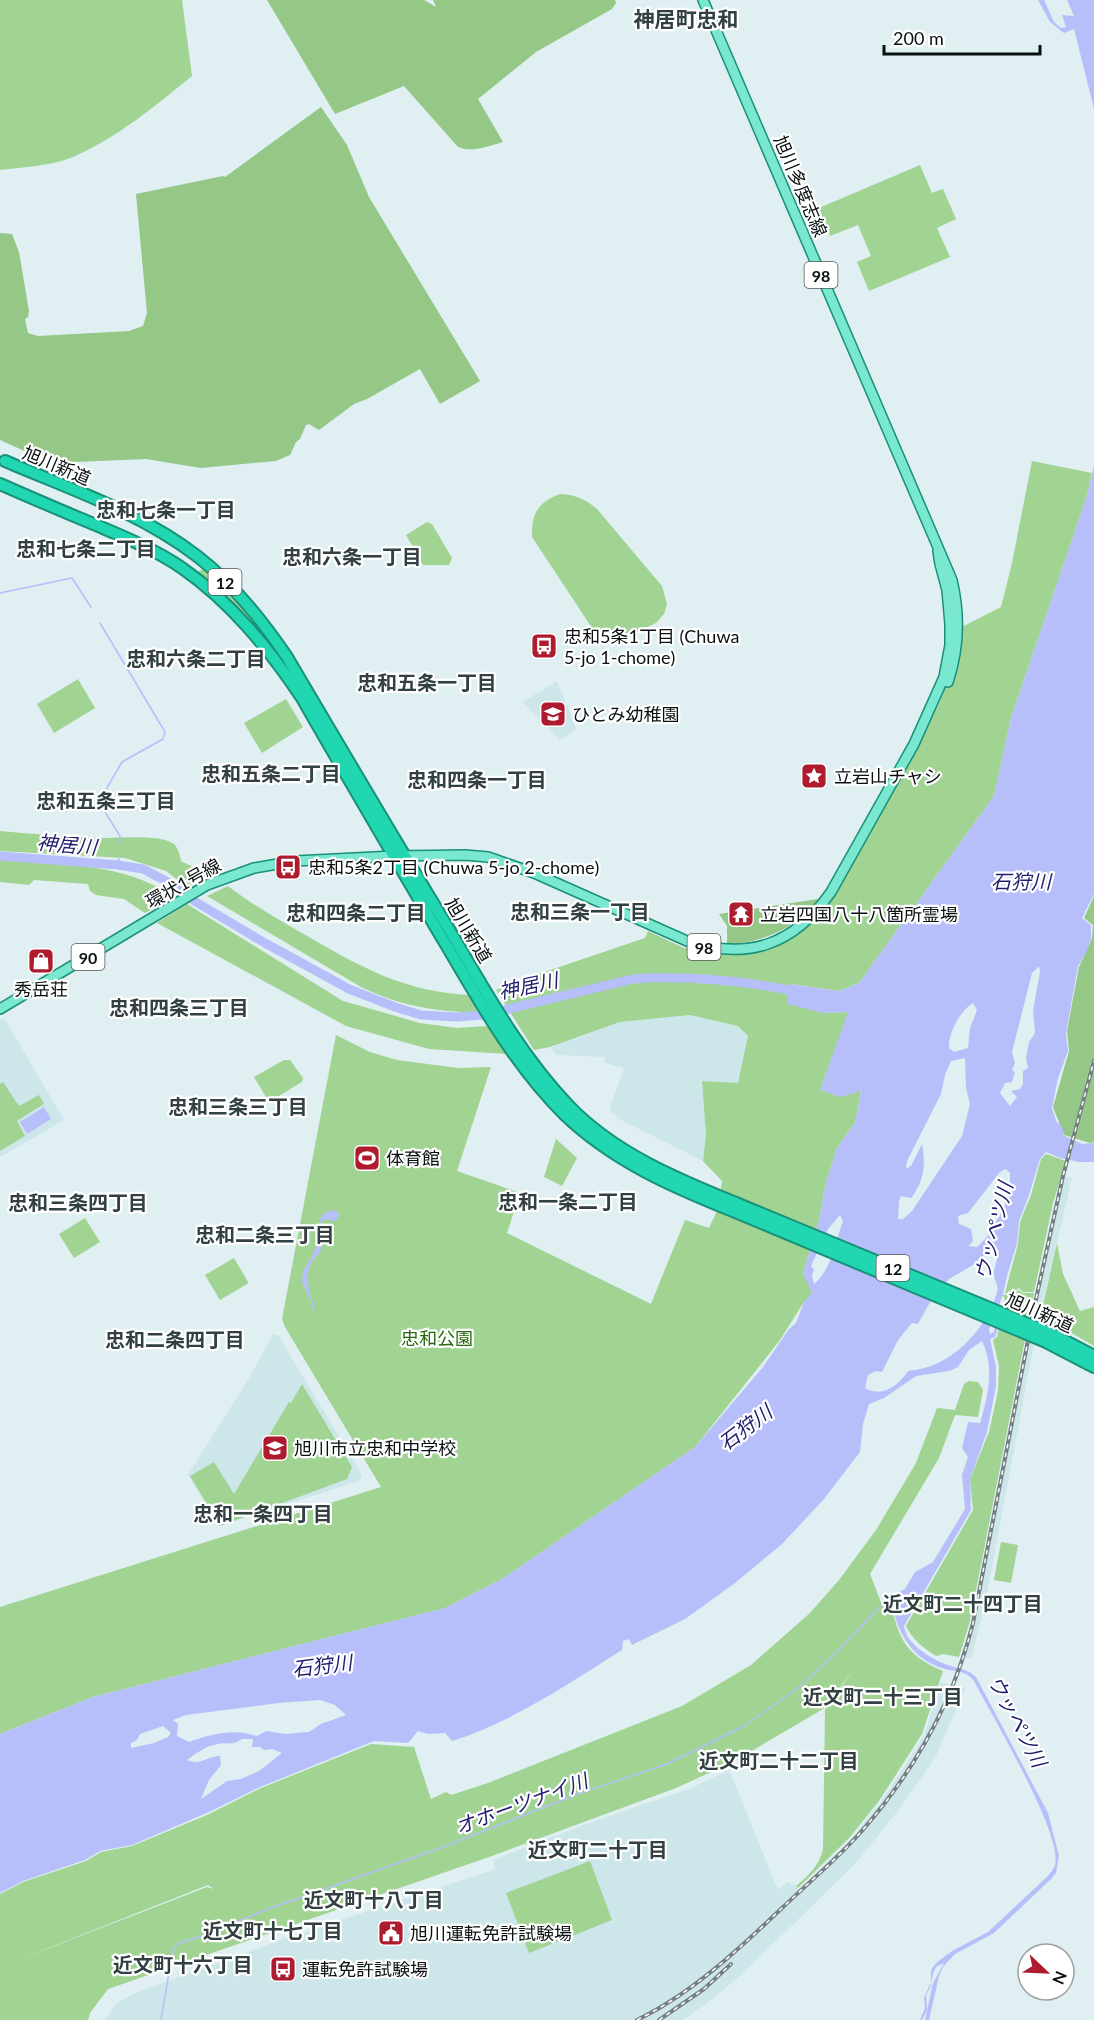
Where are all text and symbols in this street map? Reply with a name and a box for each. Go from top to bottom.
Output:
district label: 神居町忠和 [634,6,739,31]
scale bar [884,18,1040,56]
text: 200 m [893,27,944,49]
street label: 旭川多度志線 [770,132,832,240]
road number: 98 [804,262,838,288]
street label: 旭川新道 [20,441,94,489]
district label: 忠和七条一丁目 [96,497,236,521]
district label: 忠和七条二丁目 [16,536,156,560]
district label: 忠和六条一丁目 [282,544,422,568]
road number: 12 [208,569,242,595]
place label: 忠和5条1丁目 (Chuwa 5-jo 1-chome) [564,625,739,668]
bus stop icon: 忠和5条1丁目 (Chuwa 5-jo 1-chome) [529,631,559,661]
district label: 忠和六条二丁目 [126,646,266,670]
district label: 忠和五条一丁目 [357,670,497,694]
school or university icon: ひとみ幼稚園 [538,699,568,729]
place label: ひとみ幼稚園 [572,703,679,725]
district label: 忠和五条二丁目 [201,761,341,785]
place icon: 立岩山チャシ [799,761,829,791]
place label: 立岩山チャシ [834,765,942,787]
district label: 忠和四条一丁目 [407,767,547,791]
district label: 忠和五条三丁目 [36,788,176,812]
water label: 神居川 [36,829,100,859]
bus stop icon: 忠和5条2丁目 (Chuwa 5-jo 2-chome) [273,852,303,882]
street label: 環状1号線 [142,853,224,913]
place label: 忠和5条2丁目 (Chuwa 5-jo 2-chome) [308,856,599,878]
water label: 石狩川 [991,869,1053,893]
street label: 旭川新道 [441,893,497,967]
district label: 忠和三条一丁目 [510,899,650,923]
temple icon: 立岩四国八十八箇所霊場 [726,899,756,929]
district label: 忠和四条二丁目 [286,900,426,924]
place label: 立岩四国八十八箇所霊場 [760,903,958,925]
road number: 98 [688,934,720,960]
road number: 90 [72,944,104,970]
shop icon: 秀岳荘 [26,946,56,976]
water label: 神居川 [496,967,562,1003]
place label: 秀岳荘 [14,978,68,1000]
district label: 忠和四条三丁目 [109,995,249,1019]
district label: 忠和三条三丁目 [168,1094,308,1118]
sports icon: 体育館 [352,1143,382,1173]
place label: 体育館 [386,1147,440,1169]
water label: ウッペツ川 [969,1178,1017,1282]
district label: 忠和一条二丁目 [498,1189,638,1213]
district label: 忠和三条四丁目 [8,1190,148,1214]
district label: 忠和二条三丁目 [195,1222,335,1246]
road number: 12 [876,1255,910,1281]
street label: 旭川新道 [1003,1287,1077,1337]
district label: 忠和二条四丁目 [105,1327,245,1351]
park label: 忠和公園 [401,1327,473,1349]
water label: 石狩川 [714,1398,778,1455]
school or university icon: 旭川市立忠和中学校 [260,1433,290,1463]
place label: 旭川市立忠和中学校 [294,1437,456,1459]
district label: 忠和一条四丁目 [193,1501,333,1525]
district label: 近文町二十四丁目 [883,1591,1043,1615]
water label: 石狩川 [291,1649,355,1681]
water label: ウッペツ川 [984,1671,1053,1773]
district label: 近文町二十三丁目 [803,1684,963,1708]
district label: 近文町二十二丁目 [699,1748,859,1772]
water label: オホーツナイ川 [451,1767,593,1838]
district label: 近文町二十丁目 [528,1837,668,1861]
district label: 近文町十八丁目 [304,1887,444,1911]
district label: 近文町十七丁目 [203,1918,343,1942]
public building icon: 旭川運転免許試験場 [376,1918,406,1948]
place label: 旭川運転免許試験場 [410,1922,572,1944]
north arrow [1016,1942,1076,2002]
district label: 近文町十六丁目 [113,1952,253,1976]
bus stop icon: 運転免許試験場 [268,1954,298,1984]
place label: 運転免許試験場 [302,1958,428,1980]
text: N [1049,1969,1071,1987]

